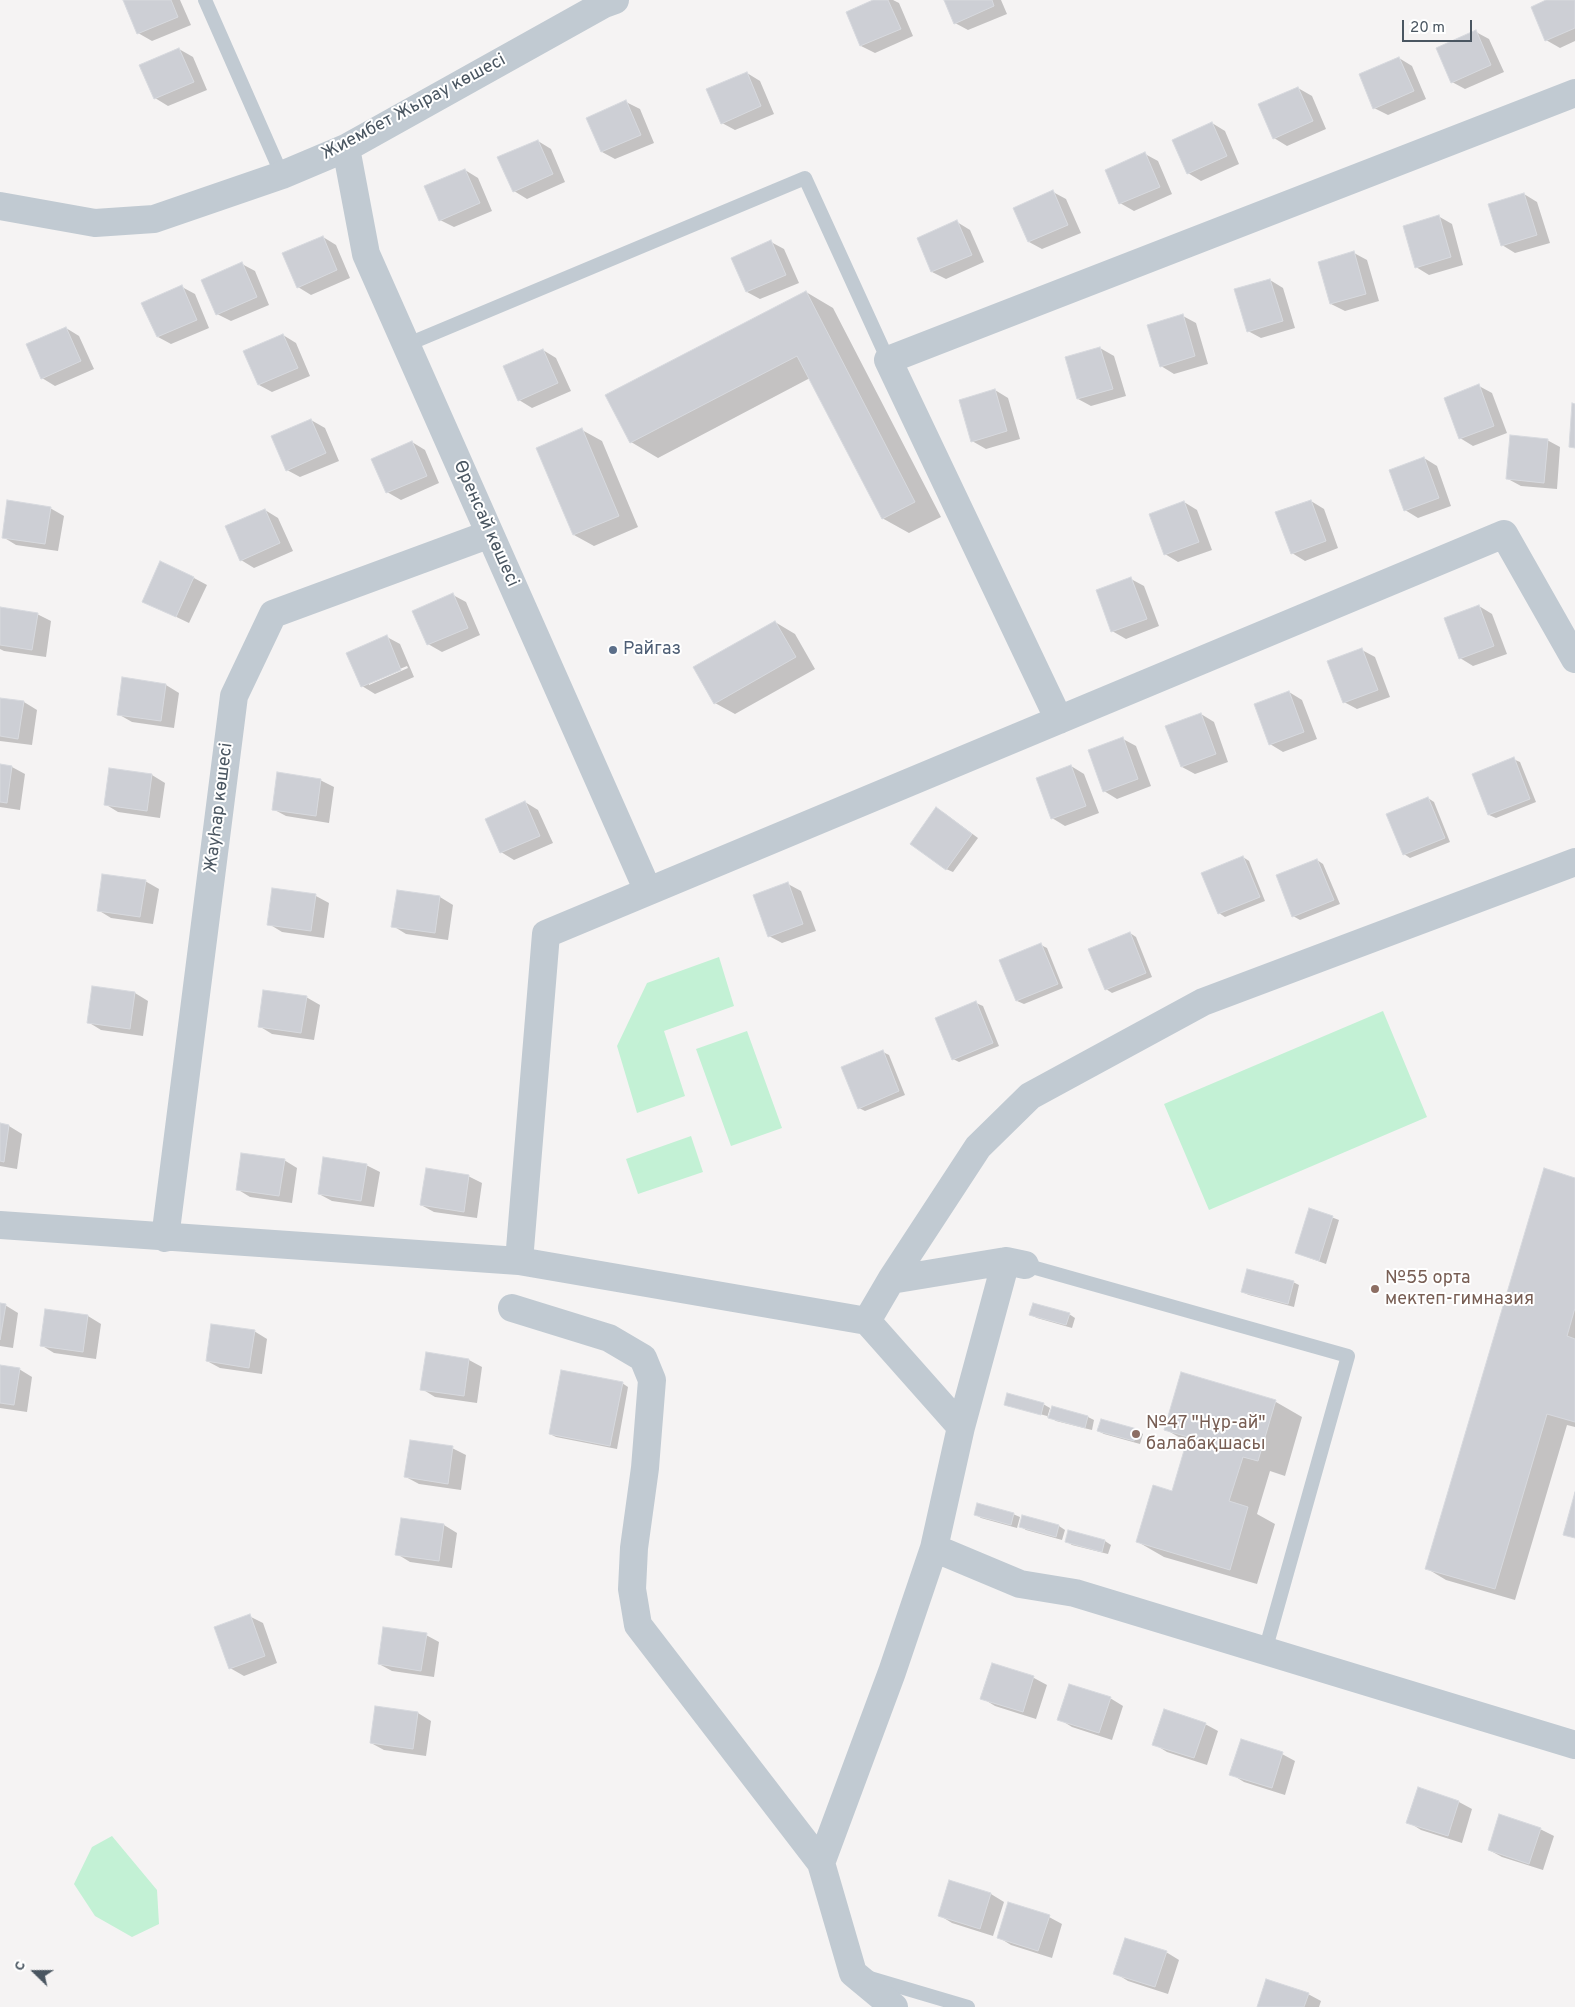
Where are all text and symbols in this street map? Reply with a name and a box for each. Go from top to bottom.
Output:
scale bar [1405,10,1475,42]
text: 20 m [1410,19,1445,38]
street label: Жиембет Жырау көшесі [318,50,510,166]
street label: Өренсай көшесі [447,457,523,591]
place label: Райгаз [623,639,681,661]
marker: Райгаз [607,644,619,656]
street label: ЖауҺар көшесі [201,742,239,874]
place label: №55 орта мектеп-гимназия [1385,1268,1534,1310]
marker: №55 орта мектеп-гимназия [1369,1283,1381,1295]
place label: №47 "Нұр-ай" балабақшасы [1146,1413,1266,1456]
marker: №47 "Нұр-ай" балабақшасы [1130,1428,1142,1440]
north arrow [10,1947,60,1997]
text: С [11,1959,30,1974]

